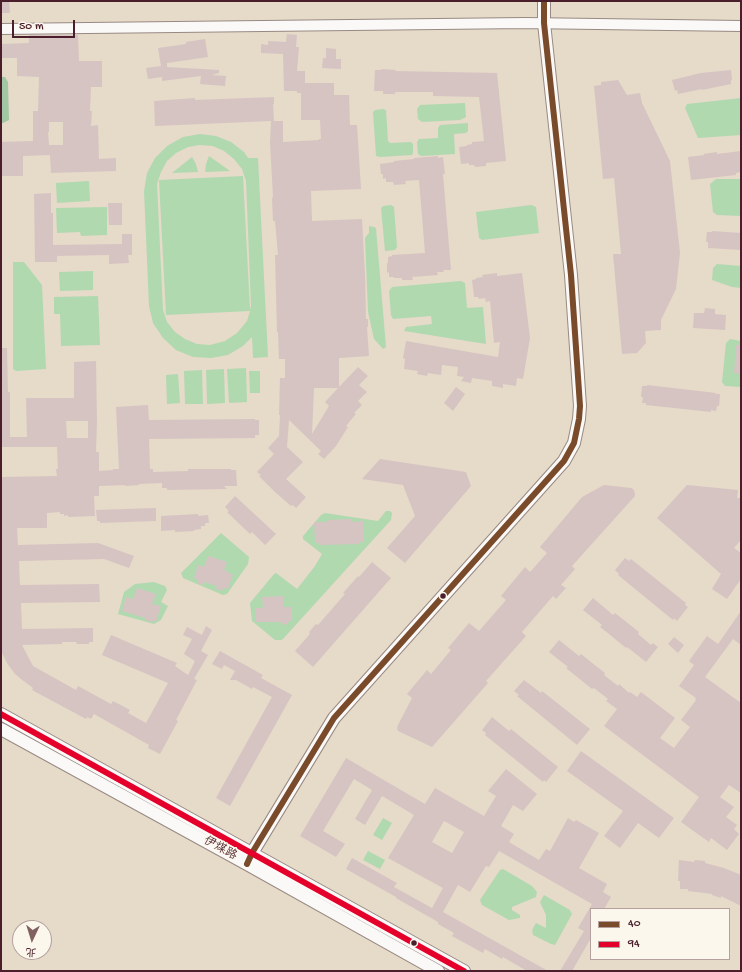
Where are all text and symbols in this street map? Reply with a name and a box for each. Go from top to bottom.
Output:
scale bar [14,12,77,38]
text: 50 m [19,20,44,34]
unlabelled marker [438,591,448,601]
street label: 伊煤路 [201,834,239,864]
legend [590,908,730,960]
text: 40 [628,917,641,931]
north arrow [12,920,52,960]
text: 94 [628,937,640,951]
unlabelled marker [409,938,419,948]
text: 北 [25,945,37,957]

